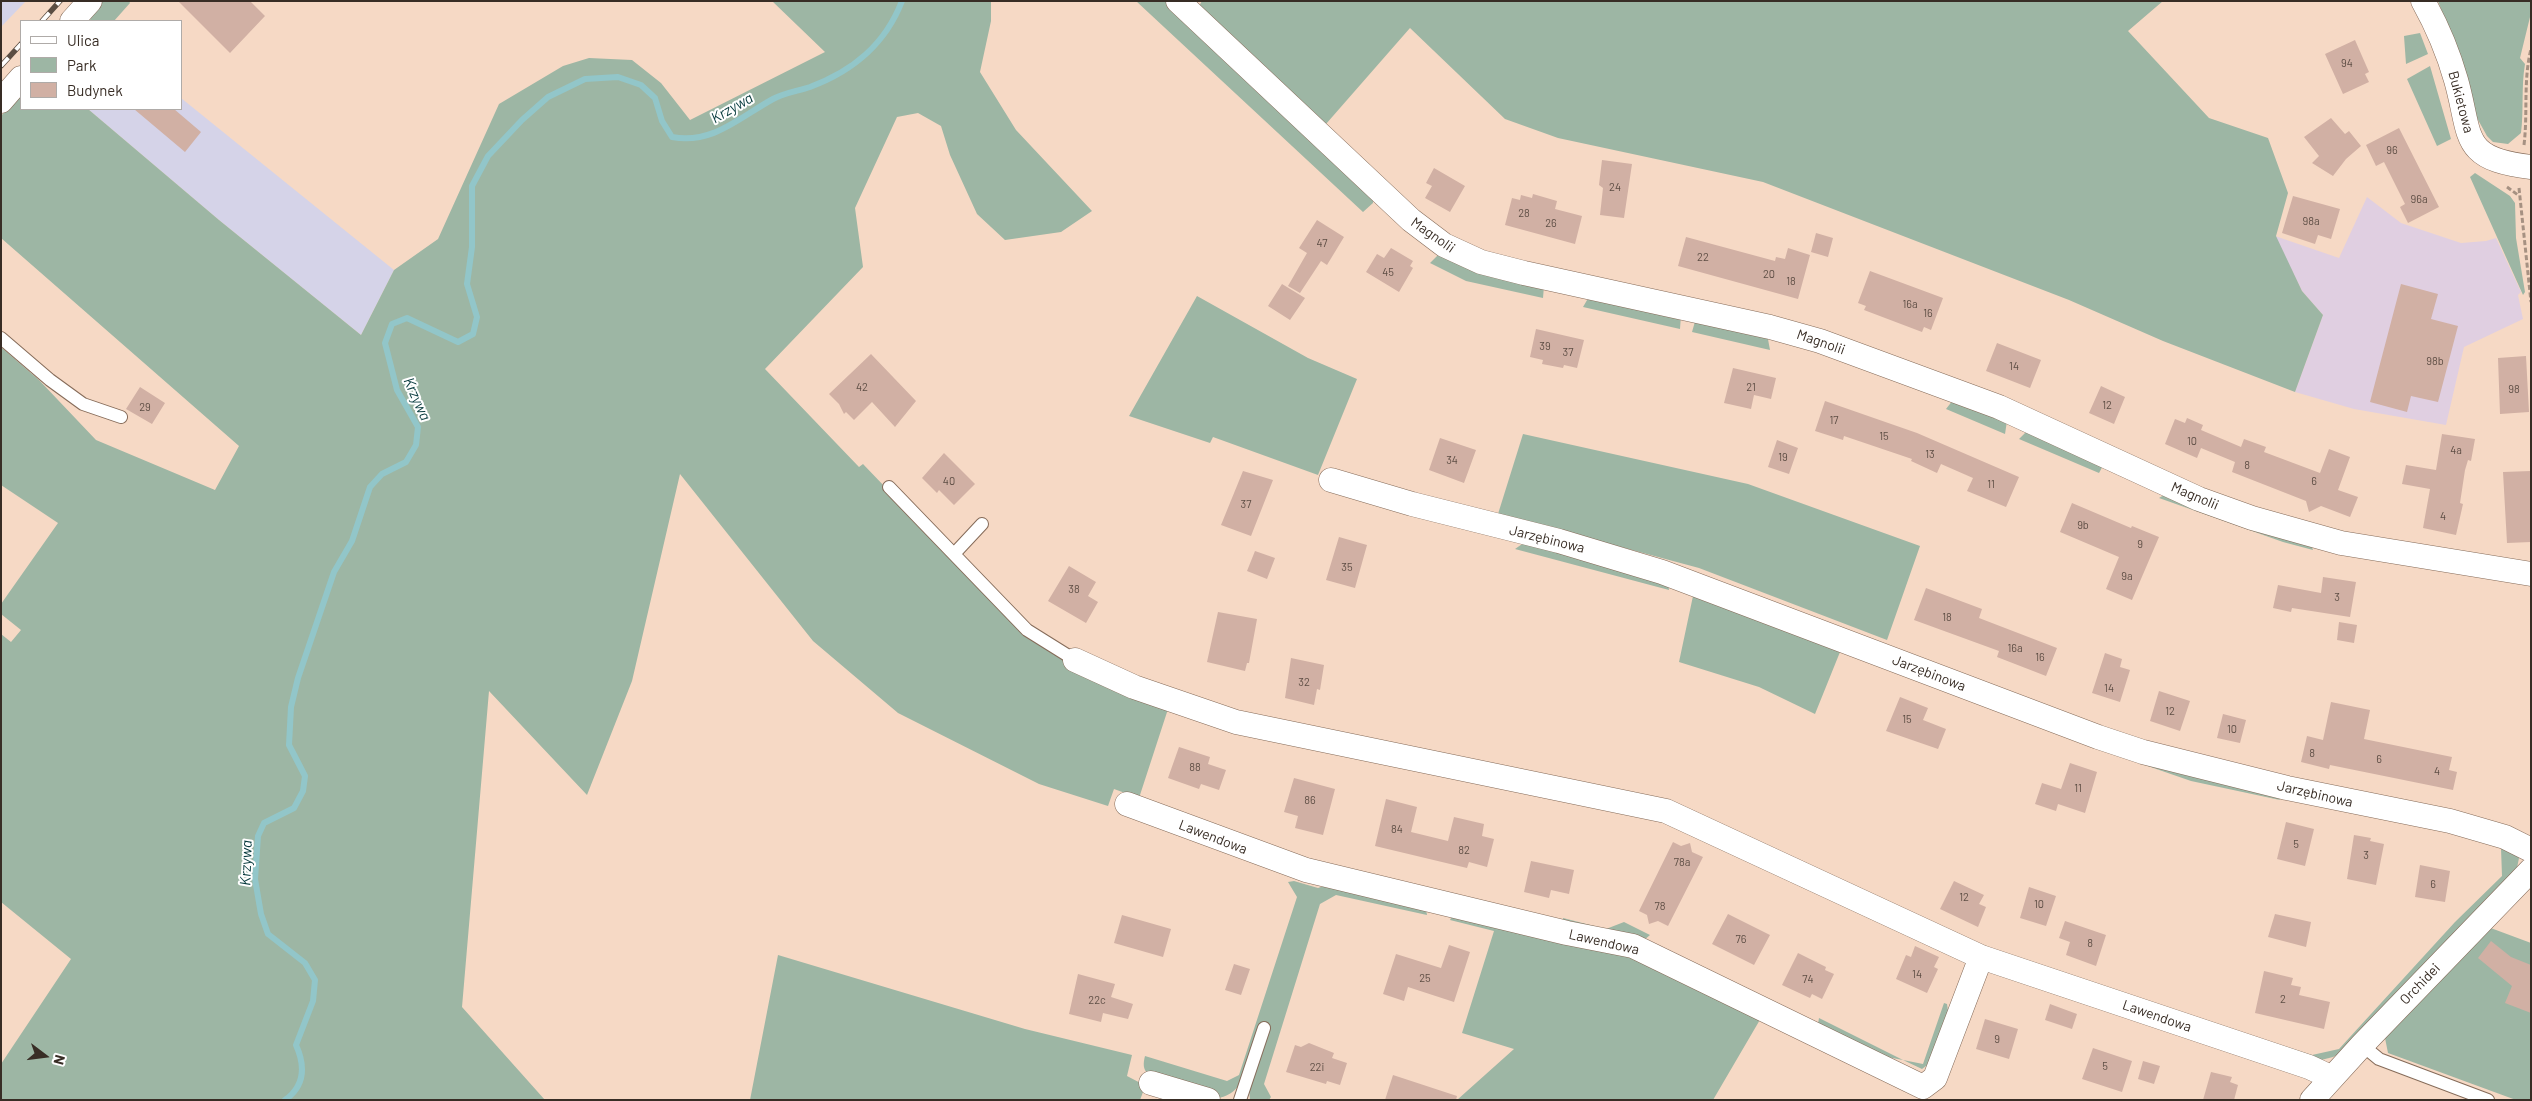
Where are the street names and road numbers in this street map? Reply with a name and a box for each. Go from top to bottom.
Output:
street label: Bukietowa [2445,69,2477,135]
street label: Magnolii [1408,214,1458,256]
street label: Magnolii [1795,326,1847,358]
street label: Magnolii [2169,478,2221,514]
street label: Jarzębinowa [1508,522,1586,556]
street label: Jarzębinowa [1890,651,1968,695]
street label: Jarzębinowa [2276,777,2354,811]
street label: Lawendowa [1176,816,1250,858]
street label: Lawendowa [1567,926,1641,958]
street label: Orchidei [2396,960,2444,1008]
street label: Lawendowa [2120,996,2194,1036]

